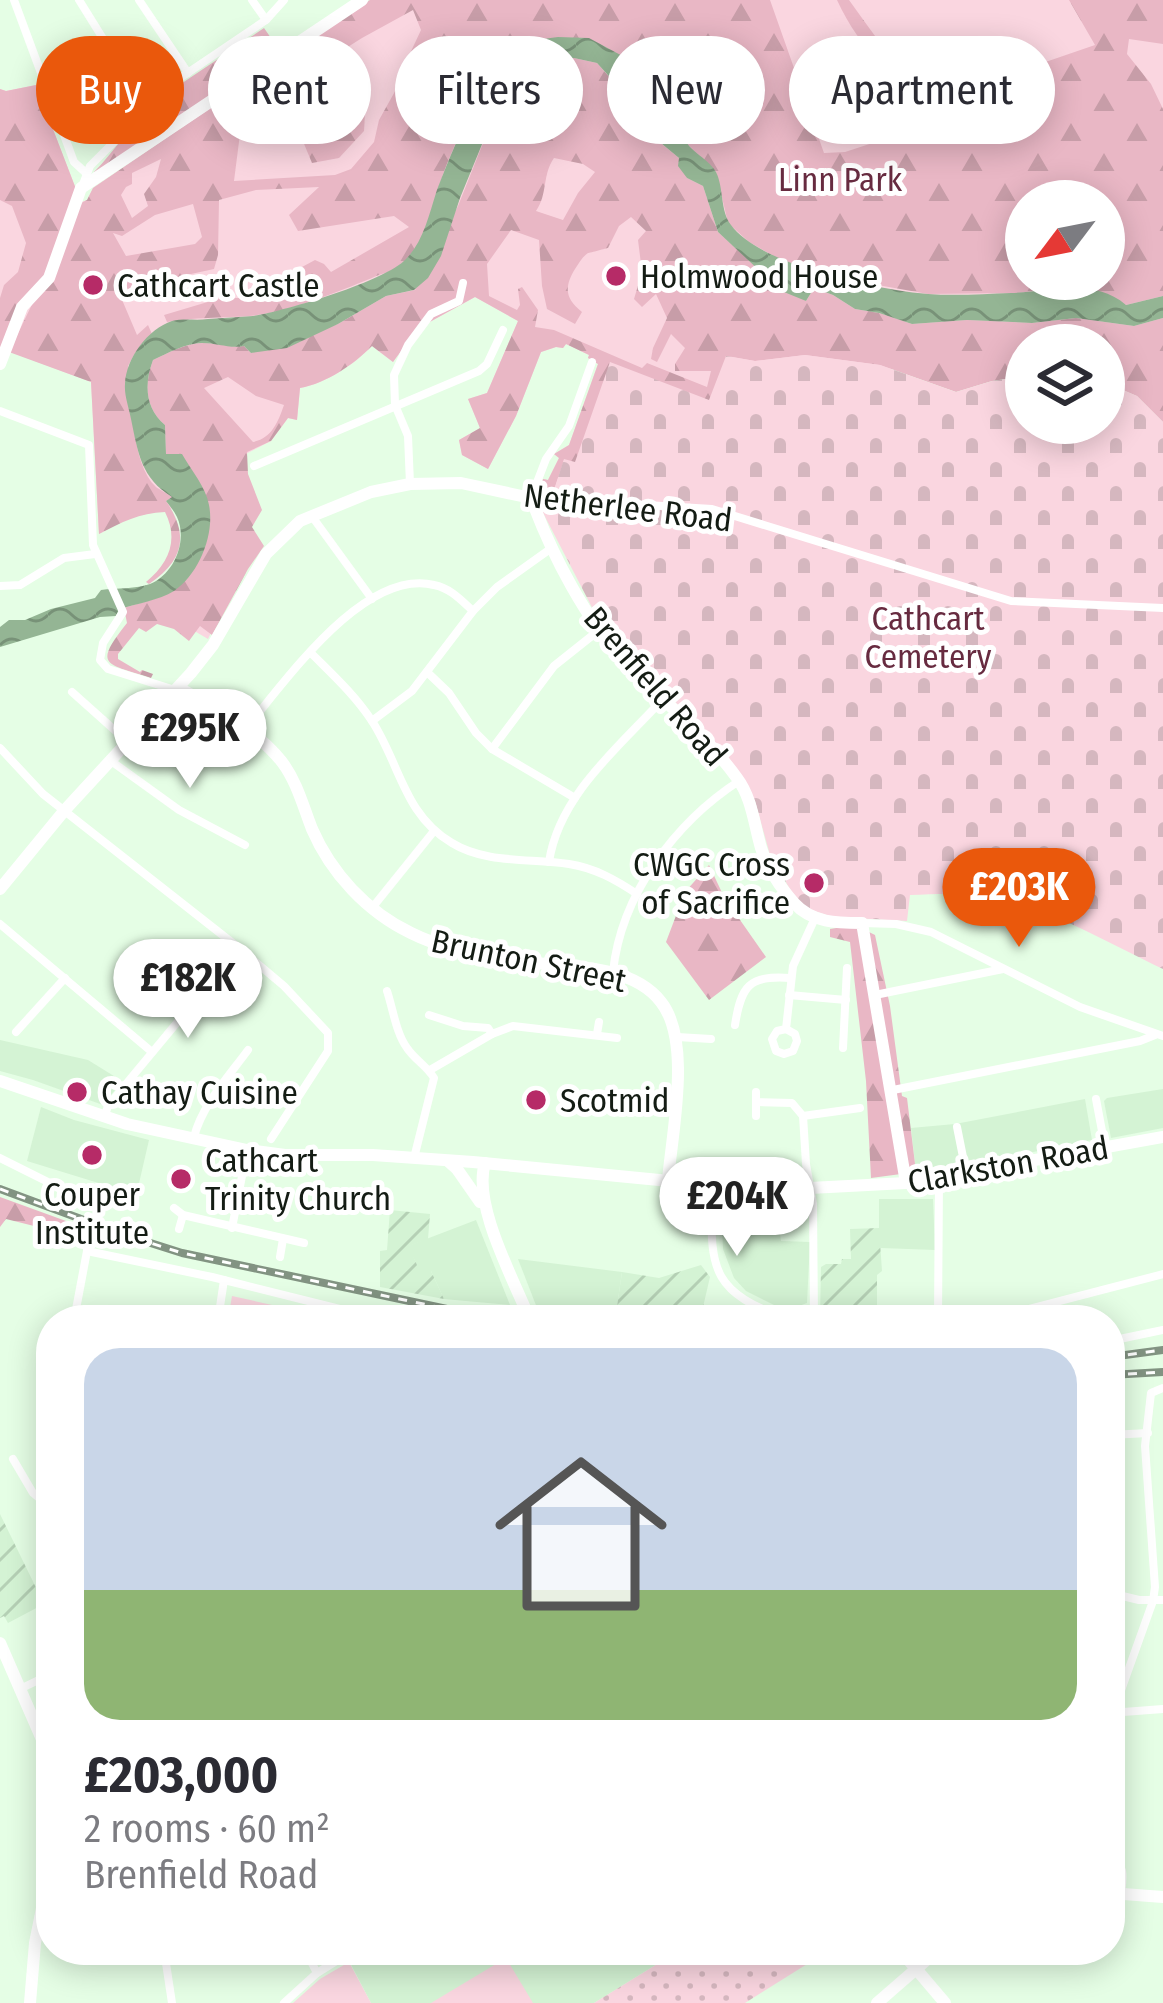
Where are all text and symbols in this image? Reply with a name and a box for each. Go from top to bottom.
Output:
chip: Buy [36,36,184,144]
chip: Rent [208,36,371,144]
chip: Filters [395,36,583,144]
chip: New [607,36,765,144]
chip: Apartment [789,36,1055,144]
park label: Linn Park [778,160,903,200]
north arrow [1005,180,1125,300]
map controls [1005,180,1125,444]
place label: Holmwood House [640,257,878,297]
marker: Holmwood House [603,263,629,289]
place label: Cathcart Castle [117,266,320,306]
marker: Cathcart Castle [80,272,106,298]
button: layers [1005,324,1125,444]
street label: Netherlee Road [521,475,734,541]
street label: Brenfield Road [575,599,735,775]
park label: Cathcart Cemetery [865,599,992,677]
pin: £295K [106,689,274,791]
text: £295K [141,705,239,751]
place label: CWGC Cross of Sacrifice [633,845,790,923]
pin: £203K [935,848,1103,950]
text: £203K [969,864,1069,910]
marker: CWGC Cross of Sacrifice [801,870,827,896]
street label: Brunton Street [428,921,630,1001]
pin: £182K [104,939,272,1041]
text: £182K [140,955,236,1001]
place label: Cathay Cuisine [101,1073,298,1113]
marker: Cathay Cuisine [64,1079,90,1105]
place label: Scotmid [560,1081,669,1121]
marker: Scotmid [523,1087,549,1113]
street label: Clarkston Road [905,1128,1112,1202]
place label: Cathcart Trinity Church [205,1141,391,1219]
marker: Couper Institute [79,1142,105,1168]
pin: £204K [653,1157,821,1259]
marker: Cathcart Trinity Church [168,1166,194,1192]
text: £204K [686,1173,788,1219]
place label: Couper Institute [35,1175,149,1253]
icon: home [473,1426,689,1642]
text: £203,000 [84,1744,278,1806]
text: 2 rooms · 60 m² [84,1806,330,1852]
text: Brenfield Road [84,1852,318,1898]

